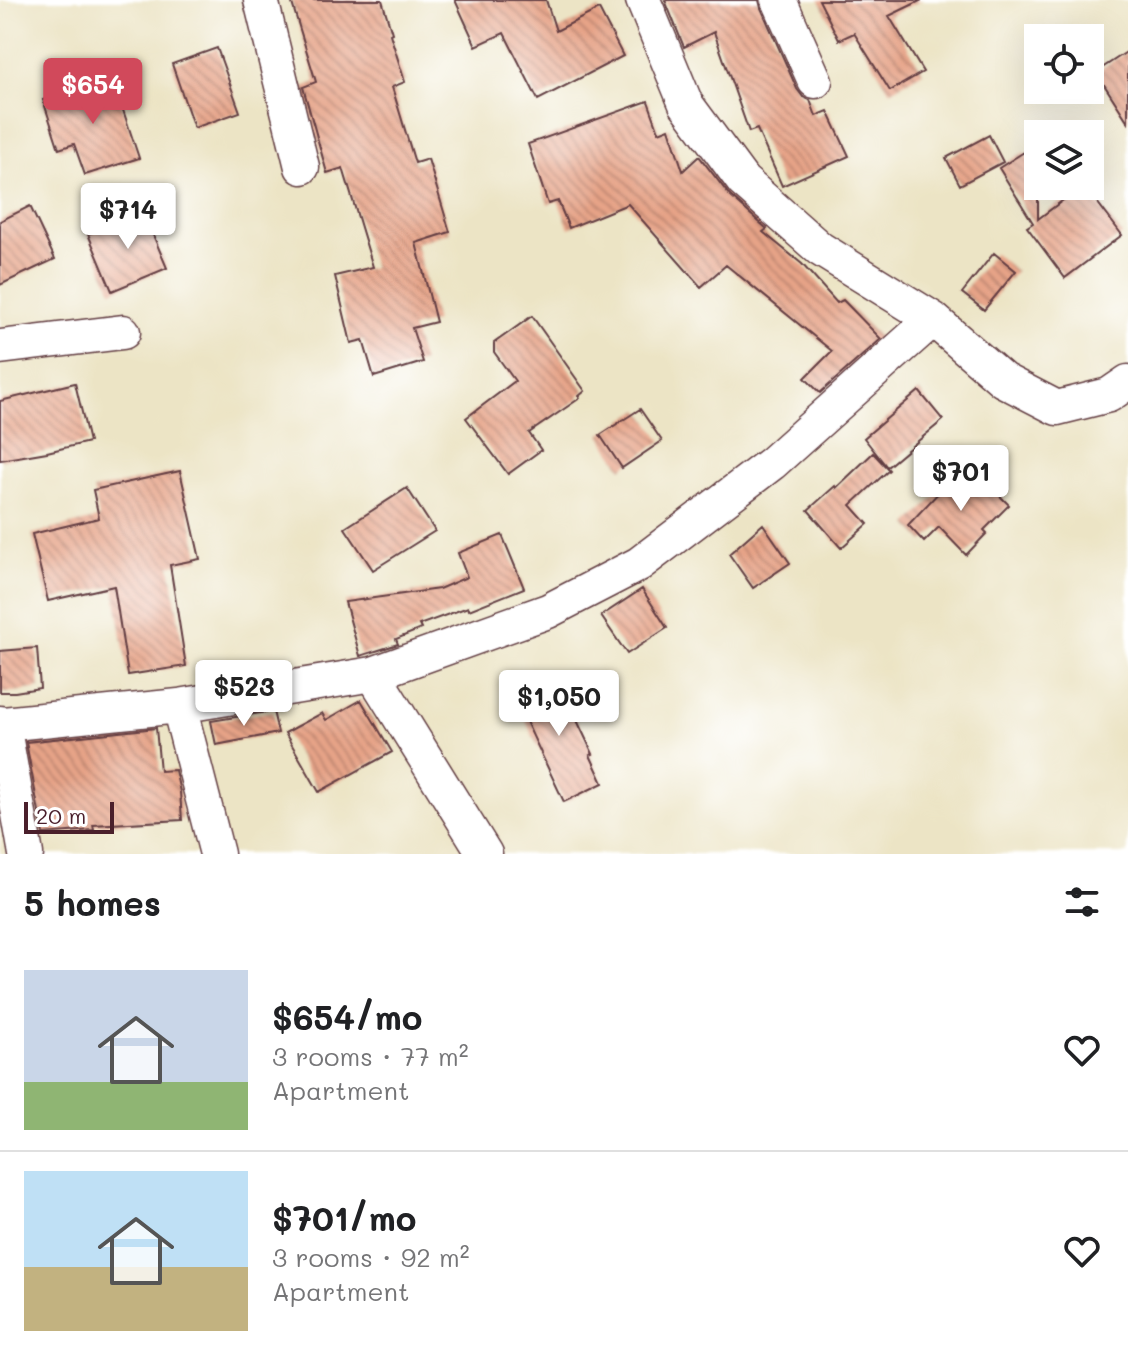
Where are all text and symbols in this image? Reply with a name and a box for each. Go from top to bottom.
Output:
map controls [1024,24,1104,200]
button: locate [1024,24,1104,104]
pin: $654 [46,58,140,126]
text: $654 [61,67,125,101]
button: layers [1024,120,1104,200]
pin: $714 [81,183,175,251]
text: $714 [99,192,157,226]
pin: $701 [914,445,1008,513]
text: $701 [932,454,990,488]
pin: $523 [197,660,291,728]
text: $523 [213,669,275,703]
pin: $1,050 [494,670,624,738]
text: $1,050 [517,679,601,713]
scale bar [24,798,114,834]
text: 20 m [36,801,86,830]
text: 5 homes [24,880,161,925]
icon: filters [1060,880,1104,924]
text: $654/mo [272,994,422,1039]
icon: home [88,1002,184,1098]
icon: heart [1060,1028,1104,1072]
text: 3 rooms · 77 m² [272,1039,469,1073]
text: Apartment [272,1073,409,1107]
text: $701/mo [272,1195,416,1240]
icon: home [88,1203,184,1299]
icon: heart [1060,1229,1104,1273]
text: 3 rooms · 92 m² [272,1240,470,1274]
text: Apartment [272,1274,409,1308]

